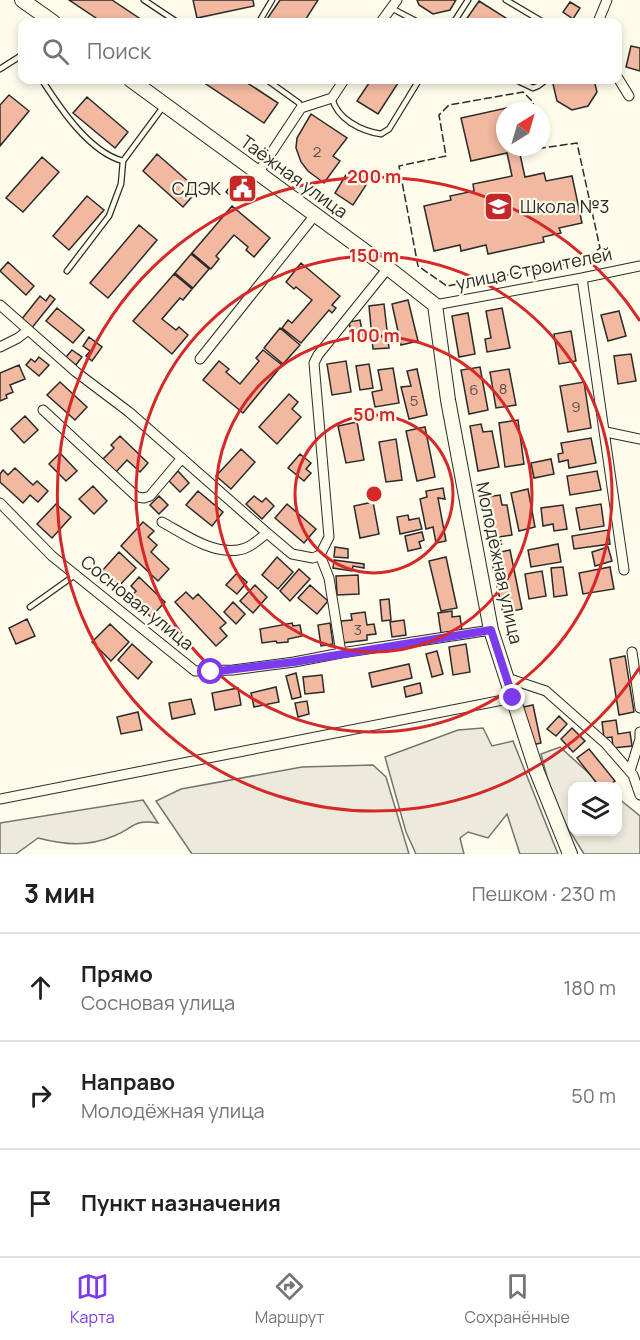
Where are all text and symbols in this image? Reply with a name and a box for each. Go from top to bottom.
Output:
search box [18,18,622,84]
icon: search [39,35,72,68]
text: Поиск [87,36,151,66]
north arrow [496,102,550,156]
street label: Таёжная улица [236,129,353,223]
house number: 2 [313,141,321,162]
text: 200 m [347,164,401,188]
public building icon: СДЭК [226,173,258,205]
place label: СДЭК [172,176,221,200]
school or university icon: Школа №3 [483,191,515,223]
place label: Школа №3 [520,194,610,218]
street label: улица Строителей [454,241,614,295]
text: 150 m [349,243,399,267]
text: 100 m [348,323,400,347]
house number: 8 [499,378,507,399]
house number: 6 [469,379,479,400]
house number: 5 [410,390,418,411]
house number: 9 [571,396,581,417]
text: 50 m [353,402,395,426]
street label: Молодёжная улица [471,479,529,646]
centre of rings [364,484,384,504]
street label: Сосновая улица [76,549,199,655]
house number: 3 [354,619,362,640]
route start [197,658,223,684]
route end [499,684,525,710]
map controls [568,782,622,836]
button: layers [568,782,622,836]
text: 3 мин [24,875,95,911]
text: Пешком · 230 m [472,880,616,907]
text: Прямо [81,959,153,989]
icon: ahead [24,971,57,1004]
text: 180 m [563,974,616,1001]
text: Сосновая улица [81,989,235,1016]
text: Направо [81,1067,175,1097]
icon: right [24,1079,57,1112]
text: 50 m [571,1082,616,1109]
text: Молодёжная улица [81,1097,265,1124]
icon: arrive [24,1187,57,1220]
text: Пункт назначения [81,1188,281,1218]
tab: Карта [70,1270,115,1328]
tab: Маршрут [255,1270,324,1328]
tab: Сохранённые [465,1270,570,1328]

